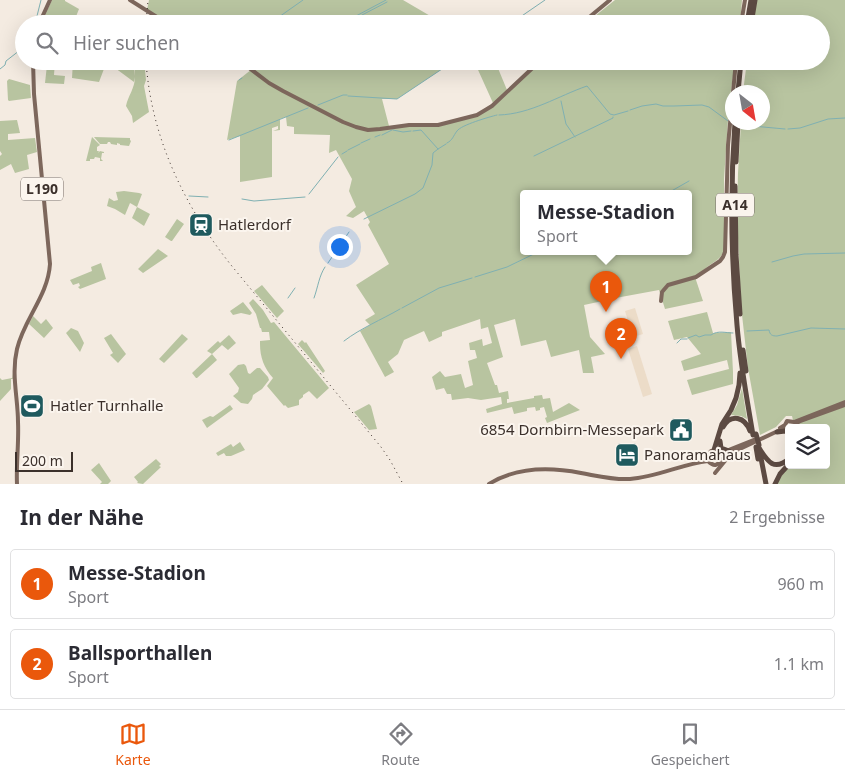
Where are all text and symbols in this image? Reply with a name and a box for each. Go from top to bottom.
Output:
search box [15,15,830,70]
icon: search [33,29,61,57]
text: Hier suchen [73,30,180,56]
north arrow [725,85,770,130]
road number: L190 [21,178,63,200]
popup [520,190,692,255]
road number: A14 [716,194,754,216]
text: Messe-Stadion [537,199,675,225]
station icon: Hatlerdorf [188,212,214,238]
place label: Hatlerdorf [218,214,292,234]
text: Sport [537,225,578,247]
your location [327,234,353,260]
pin: 1 [590,271,622,312]
pin: 2 [605,318,637,359]
sports icon: Hatler Turnhalle [19,393,45,419]
place label: Hatler Turnhalle [50,395,164,415]
public building icon: 6854 Dornbirn-Messepark [668,417,694,443]
place label: 6854 Dornbirn-Messepark [480,419,664,439]
map controls [785,424,830,469]
button: layers [785,424,830,469]
hotel icon: Panoramahaus [614,442,640,468]
place label: Panoramahaus [644,444,751,464]
scale bar [15,449,72,472]
text: 200 m [22,451,63,470]
text: In der Nähe [20,503,144,531]
text: 2 Ergebnisse [729,506,825,528]
text: Messe-Stadion [68,560,206,586]
text: 1 [32,573,42,595]
text: 960 m [777,573,824,595]
text: Sport [68,586,109,608]
text: Ballsporthallen [68,640,212,666]
text: 2 [32,653,42,675]
text: 1.1 km [774,653,824,675]
text: Sport [68,666,109,688]
tab: Karte [115,720,151,769]
tab: Route [381,720,420,769]
tab: Gespeichert [651,720,730,769]

